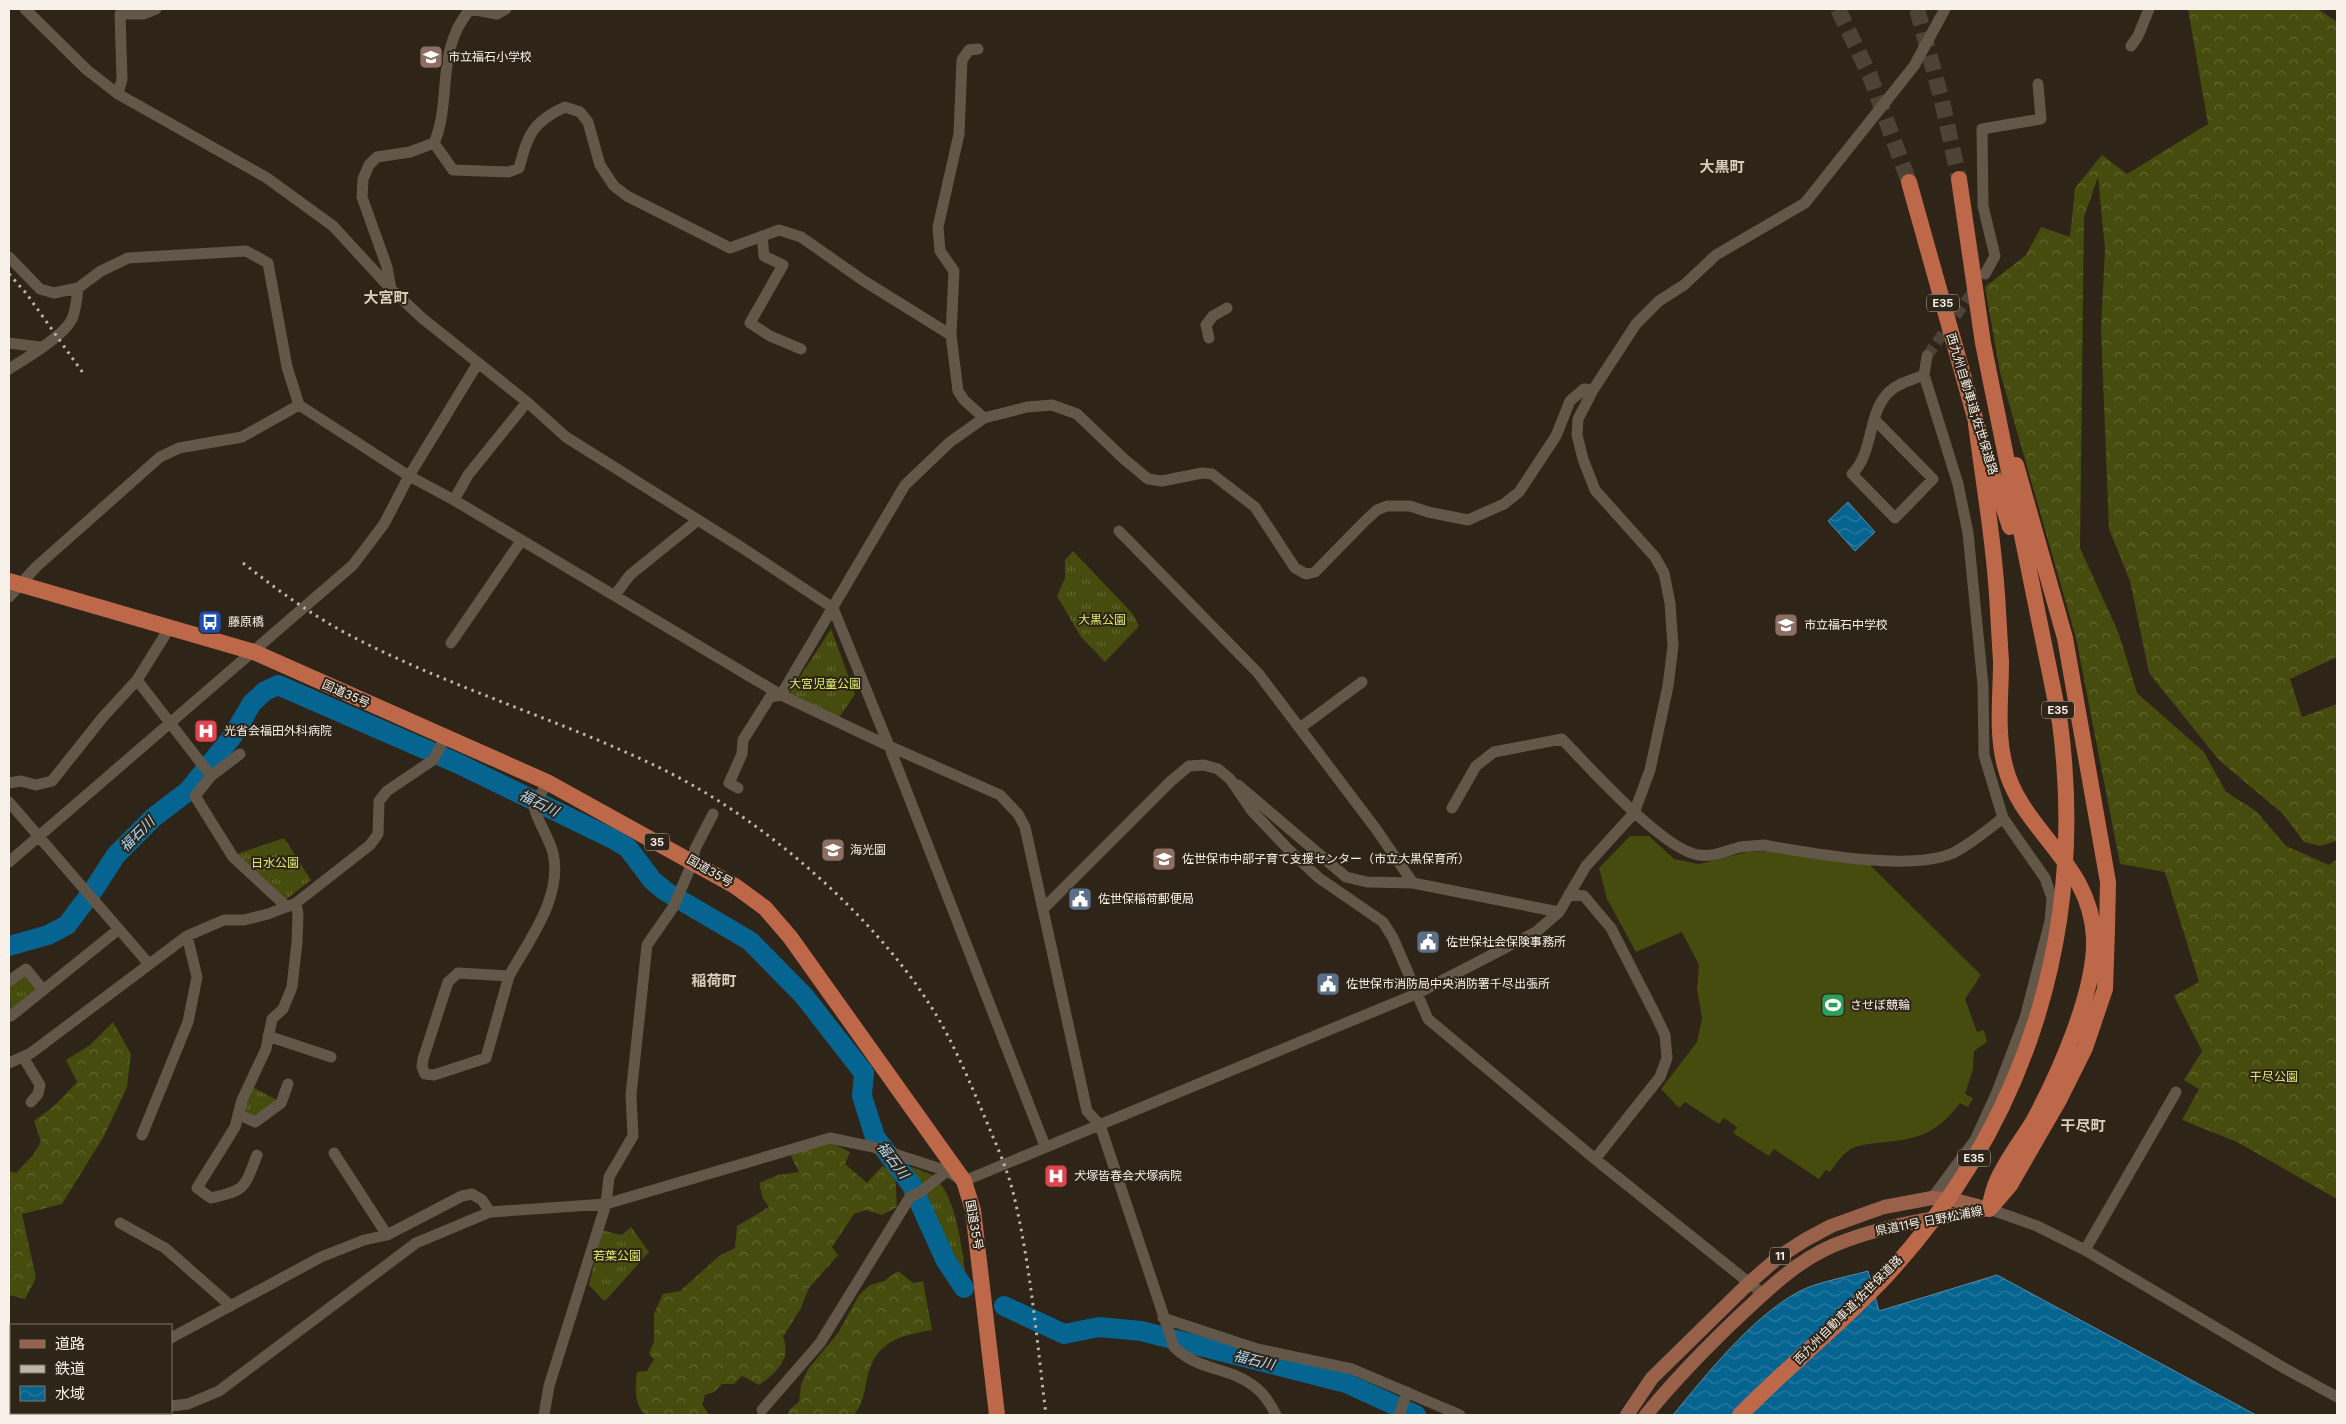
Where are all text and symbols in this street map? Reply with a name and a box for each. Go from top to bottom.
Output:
school or university icon: 市立福石小学校 [418,44,444,70]
place label: 市立福石小学校 [448,49,532,64]
district label: 大黒町 [1699,157,1745,176]
district label: 大宮町 [363,288,409,307]
road number: E35 [1927,294,1959,312]
street label: 西九州自動車道;佐世保道路 [1944,331,2001,477]
bus stop icon: 藤原橋 [197,609,223,635]
park label: 大黒公園 [1078,612,1126,627]
school or university icon: 市立福石中学校 [1773,612,1799,638]
place label: 藤原橋 [228,614,264,629]
place label: 市立福石中学校 [1804,617,1888,632]
street label: 国道35号 [320,676,372,711]
park label: 大宮児童公園 [789,676,861,691]
road number: E35 [2042,702,2074,718]
hospital icon: 光省会福田外科病院 [193,718,219,744]
place label: 光省会福田外科病院 [224,723,332,738]
water label: 福石川 [517,786,564,820]
water label: 福石川 [116,811,159,855]
road number: 35 [644,834,670,850]
school or university icon: 海光園 [820,837,846,863]
place label: 海光園 [850,842,886,857]
school or university icon: 佐世保市中部子育て支援センター（市立大黒保育所） [1151,846,1177,872]
street label: 国道35号 [685,851,736,890]
place label: 佐世保市中部子育て支援センター（市立大黒保育所） [1182,851,1470,866]
park label: 日水公園 [251,855,299,870]
public building icon: 佐世保稲荷郵便局 [1067,886,1093,912]
place label: 佐世保稲荷郵便局 [1098,891,1194,906]
public building icon: 佐世保社会保険事務所 [1415,929,1441,955]
place label: 佐世保社会保険事務所 [1446,934,1566,949]
district label: 稲荷町 [691,971,737,990]
public building icon: 佐世保市消防局中央消防署千尽出張所 [1315,971,1341,997]
place label: 佐世保市消防局中央消防署千尽出張所 [1346,976,1550,991]
sports icon: させぼ競輪 [1820,992,1846,1018]
place label: させぼ競輪 [1850,997,1910,1012]
park label: 干尽公園 [2250,1069,2298,1084]
district label: 干尽町 [2060,1116,2106,1135]
water label: 福石川 [874,1138,914,1183]
road number: E35 [1958,1150,1990,1166]
hospital icon: 犬塚皆春会犬塚病院 [1043,1163,1069,1189]
place label: 犬塚皆春会犬塚病院 [1074,1168,1182,1183]
street label: 国道35号 [963,1199,986,1251]
street label: 県道11号 日野松浦線 [1874,1203,1984,1238]
park label: 若葉公園 [593,1248,641,1263]
road number: 11 [1770,1248,1790,1264]
street label: 西九州自動車道;佐世保道路 [1790,1252,1905,1367]
legend [10,1324,172,1414]
text: 道路 [55,1334,85,1353]
water label: 福石川 [1232,1346,1278,1373]
text: 鉄道 [55,1359,85,1378]
text: 水域 [55,1384,85,1403]

